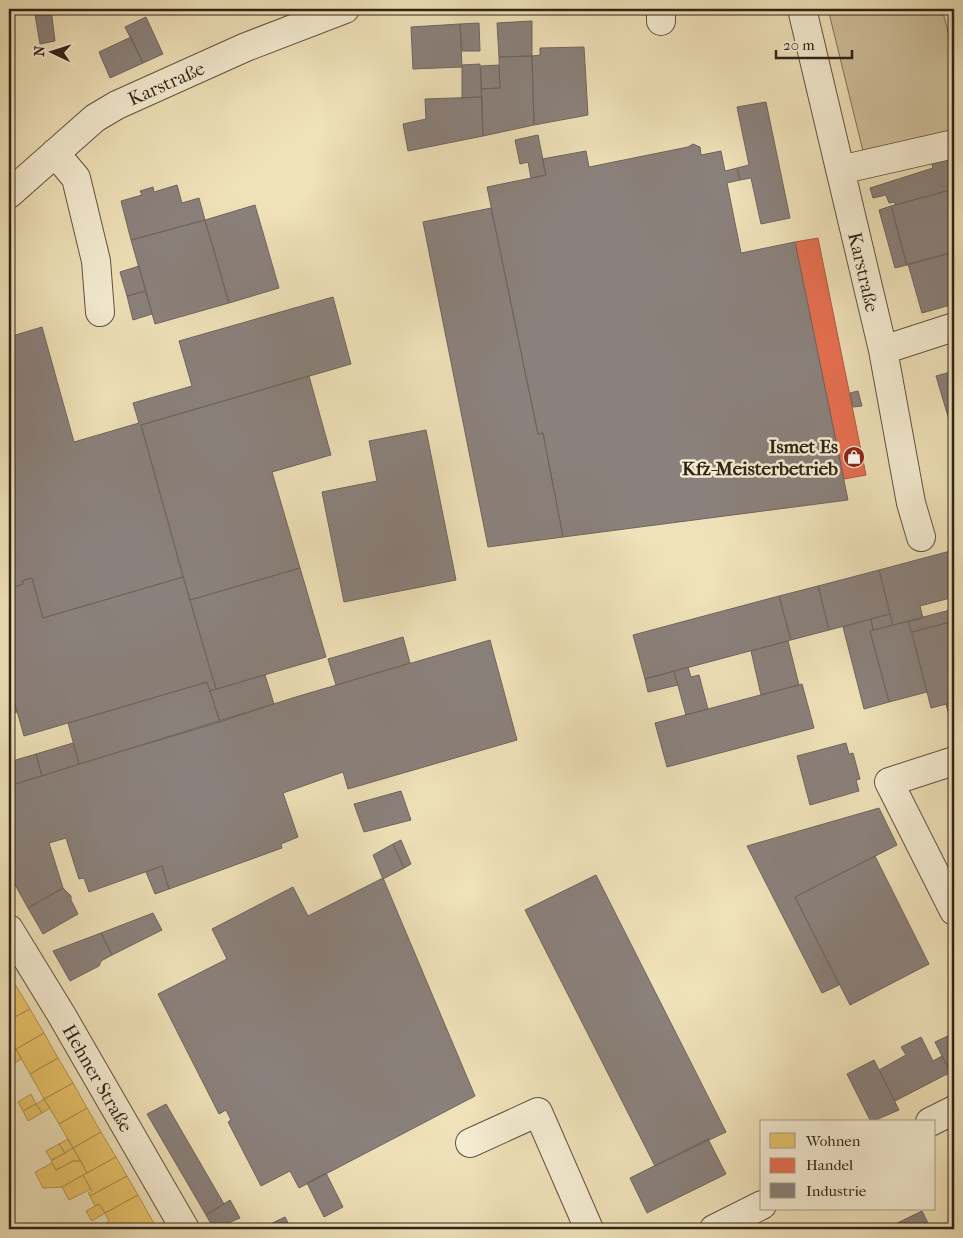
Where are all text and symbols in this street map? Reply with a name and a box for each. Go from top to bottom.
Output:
north arrow [28,28,78,78]
scale bar [776,28,852,60]
text: 20 m [783,36,815,54]
text: N [31,45,48,57]
street label: Karstraße [125,57,208,111]
street label: Karstraße [843,230,883,314]
place label: Ismet Es Kfz-Meisterbetrieb [682,436,838,480]
shop icon: Ismet Es Kfz-Meisterbetrieb [842,445,866,469]
street label: Hehner Straße [57,1021,137,1136]
legend [760,1120,936,1210]
text: Wohnen [805,1132,861,1150]
text: Handel [806,1156,853,1174]
text: Industrie [806,1182,867,1200]

